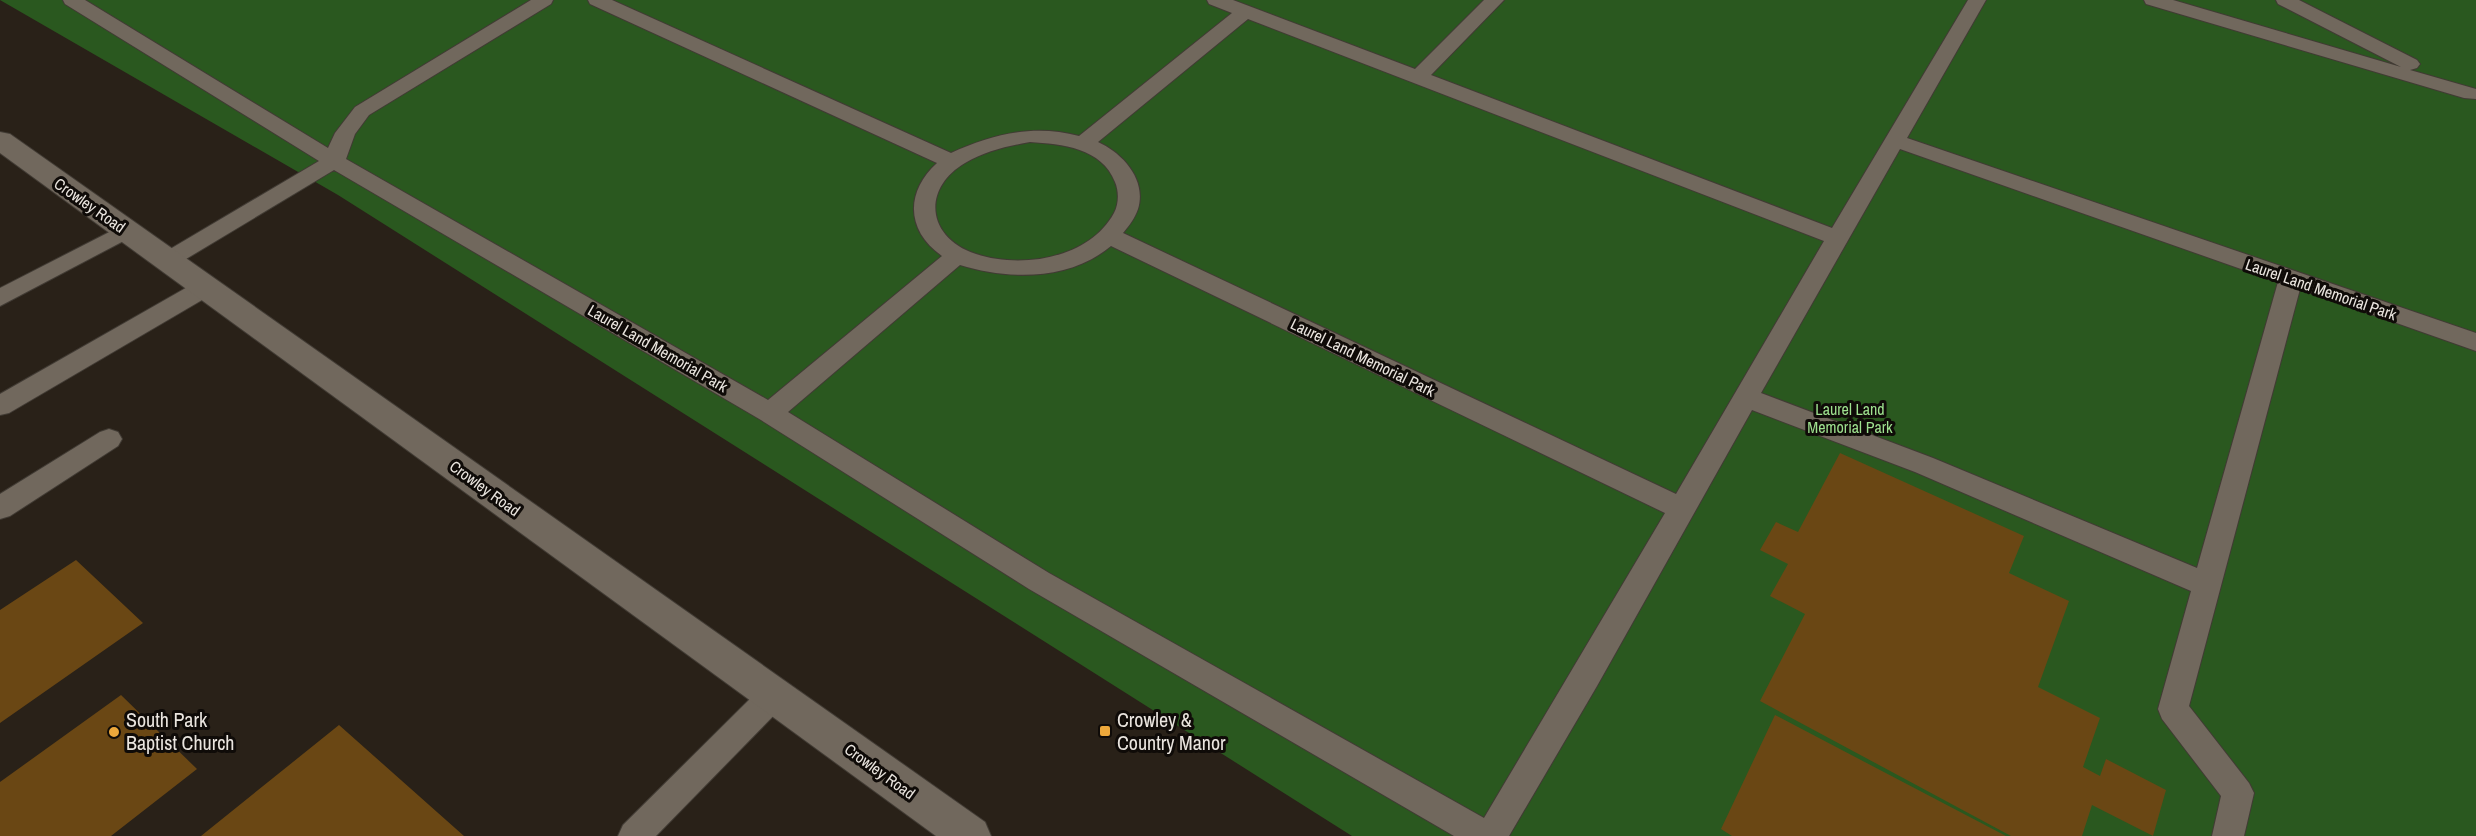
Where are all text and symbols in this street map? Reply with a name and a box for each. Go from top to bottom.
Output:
street label: Crowley Road [50,172,130,238]
street label: Laurel Land Memorial Park [2243,253,2400,325]
street label: Laurel Land Memorial Park [584,299,732,397]
street label: Laurel Land Memorial Park [1287,312,1439,402]
park label: Laurel Land Memorial Park [1807,398,1893,438]
street label: Crowley Road [445,455,525,521]
place label: South Park Baptist Church [126,706,234,756]
place label: Crowley & Country Manor [1117,706,1226,756]
marker: Crowley & Country Manor [1098,724,1112,738]
marker: South Park Baptist Church [107,725,121,739]
street label: Crowley Road [840,738,920,804]

